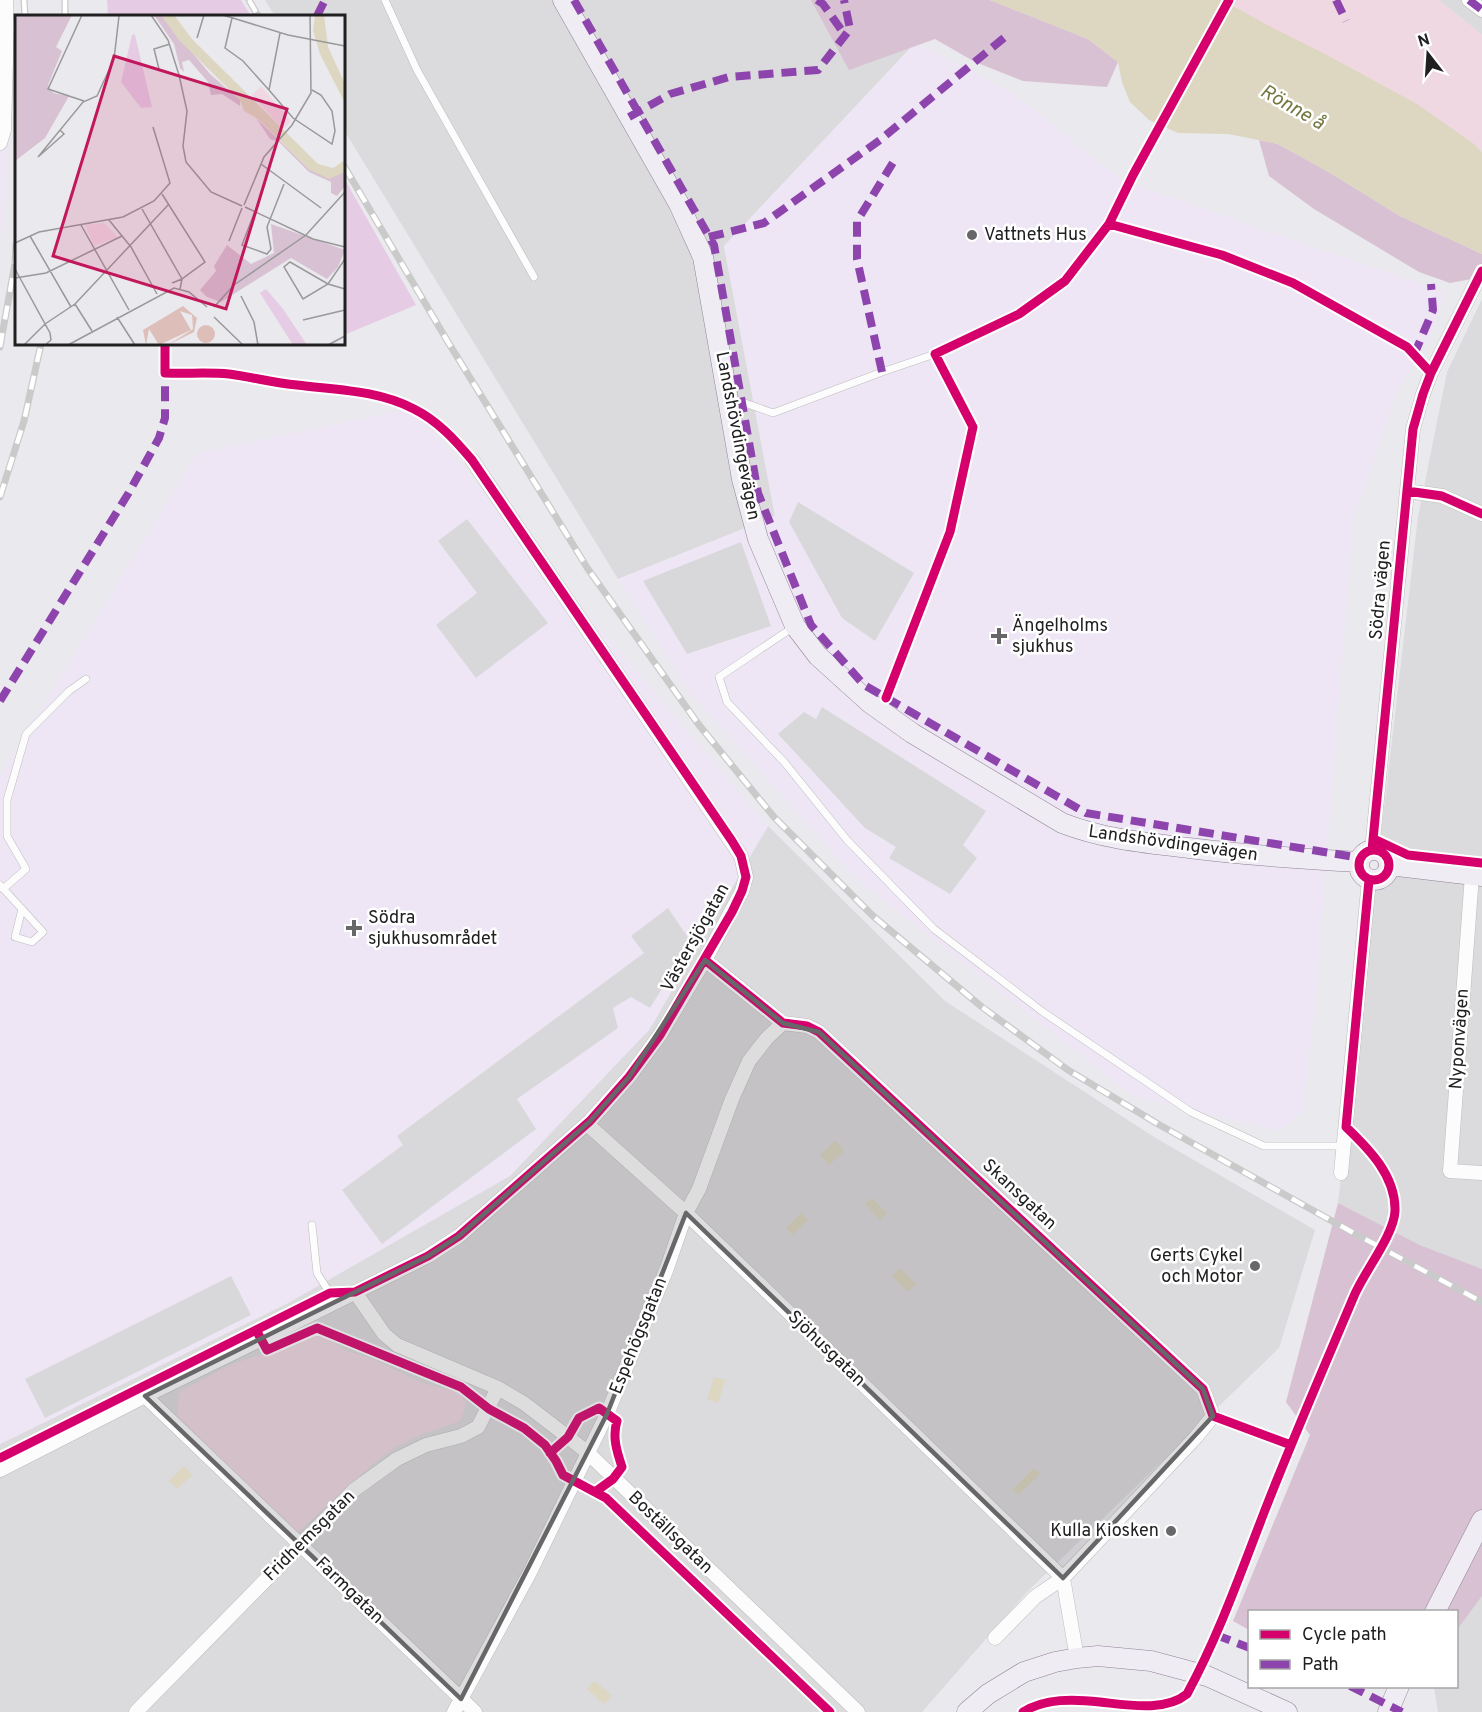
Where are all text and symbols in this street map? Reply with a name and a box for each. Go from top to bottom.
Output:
inset map [15,15,345,345]
north arrow [1398,24,1458,84]
text: N [1416,30,1433,53]
water label: Rönne å [1255,79,1330,137]
place label: Vattnets Hus [984,224,1087,247]
marker: Vattnets Hus [965,228,979,242]
street label: Landshövdingevägen [709,350,765,522]
street label: Södra vägen [1365,539,1397,641]
place label: Ängelholms sjukhus [1012,613,1108,659]
marker: Ängelholms sjukhus [990,627,1008,645]
street label: Landshövdingevägen [1087,821,1259,867]
street label: Västersjögatan [657,880,735,996]
place label: Södra sjukhusområdet [368,907,497,951]
marker: Södra sjukhusområdet [345,919,363,937]
street label: Nyponvägen [1445,988,1475,1090]
street label: Skansgatan [977,1155,1061,1235]
place label: Gerts Cykel och Motor [1150,1245,1243,1289]
marker: Gerts Cykel och Motor [1248,1259,1262,1273]
street label: Espehögsgatan [605,1274,673,1398]
street label: Sjöhusgatan [782,1306,870,1392]
street label: Fridhemsgatan [259,1485,361,1587]
street label: Boställsgatan [623,1487,717,1579]
place label: Kulla Kiosken [1050,1520,1159,1543]
marker: Kulla Kiosken [1164,1524,1178,1538]
street label: Farmgatan [310,1553,388,1629]
legend [1248,1610,1458,1688]
text: Cycle path [1302,1624,1387,1647]
text: Path [1302,1654,1339,1677]

